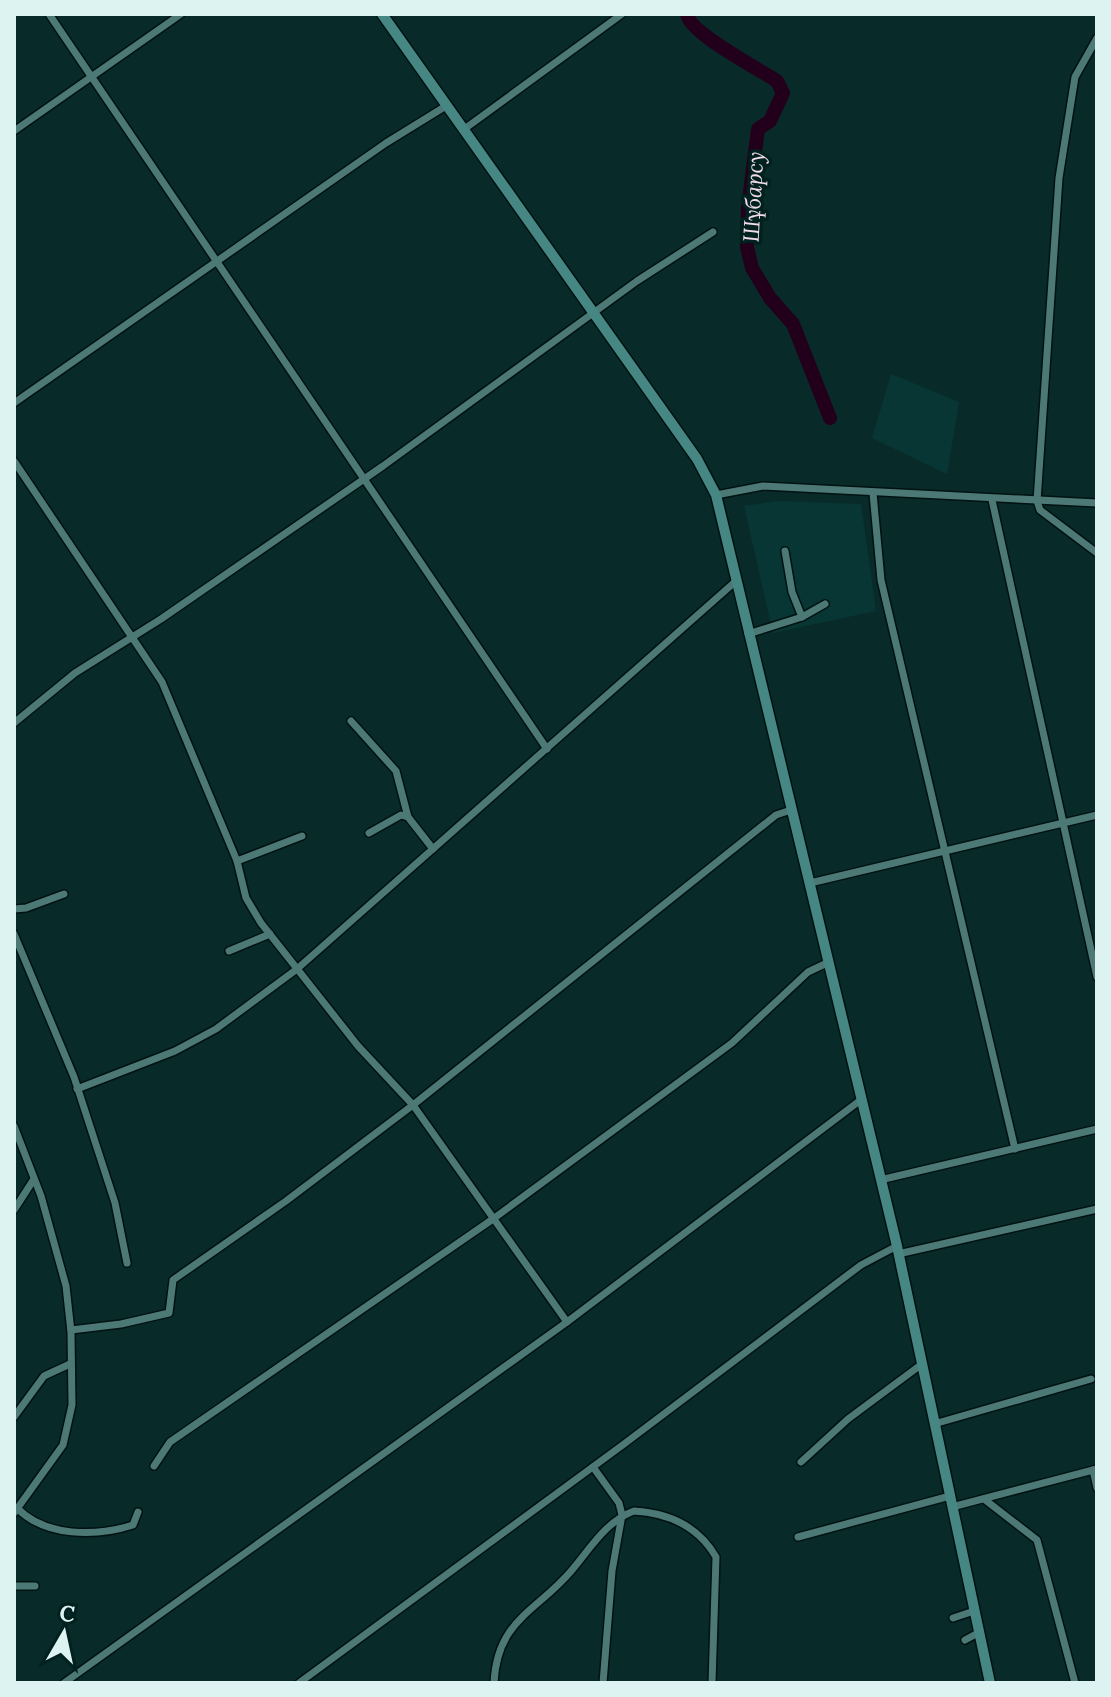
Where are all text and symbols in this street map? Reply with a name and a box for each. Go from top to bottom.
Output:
water label: Шұбарсу [737,151,769,243]
north arrow [24,1593,104,1673]
text: С [57,1598,77,1628]

